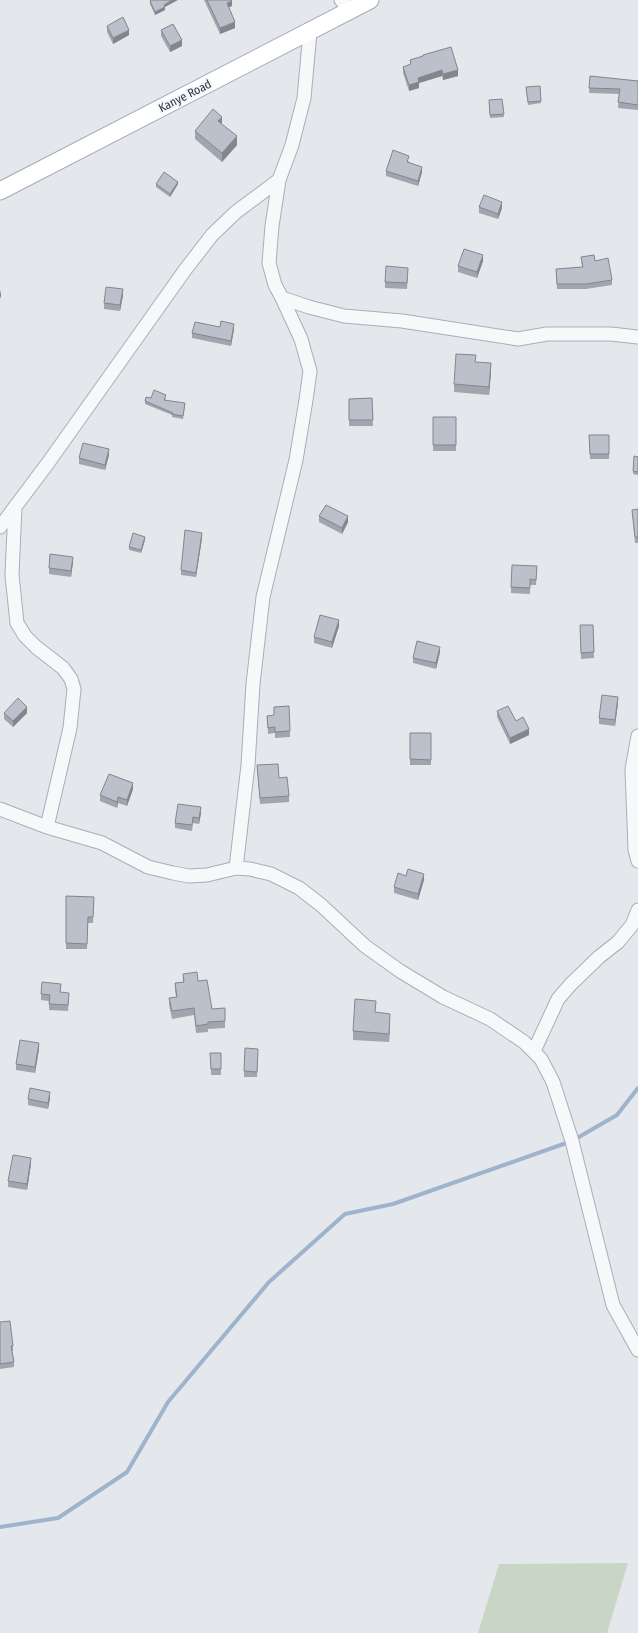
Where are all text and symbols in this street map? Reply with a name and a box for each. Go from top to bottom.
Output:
street label: Kanye Road [156,77,214,115]

